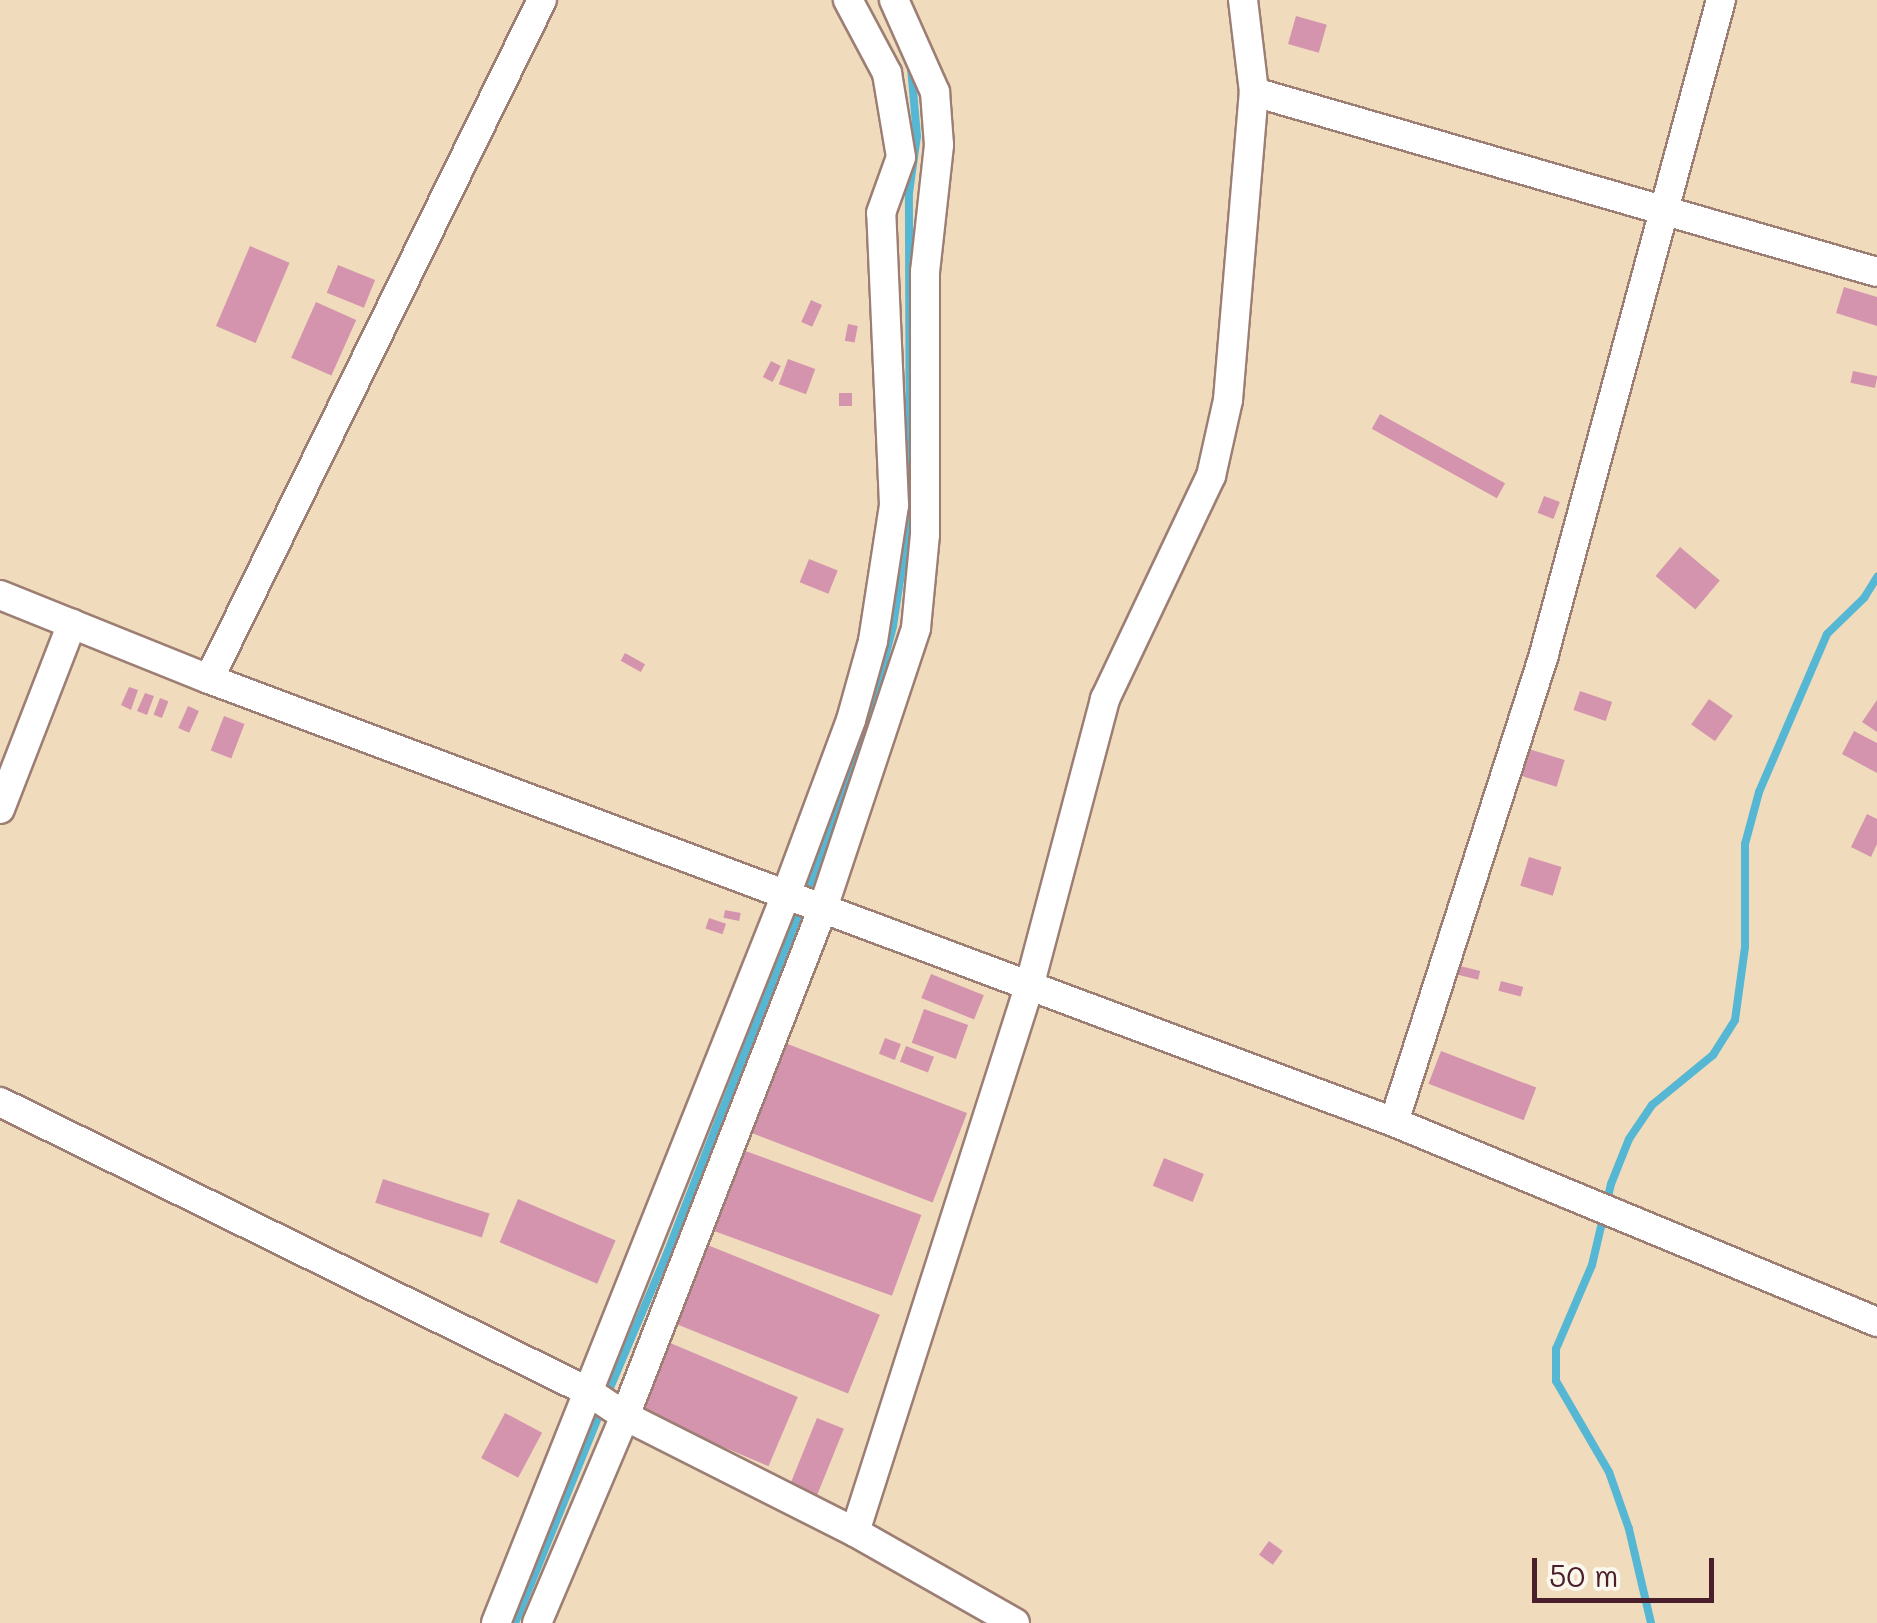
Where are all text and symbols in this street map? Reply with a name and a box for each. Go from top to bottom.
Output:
scale bar [1537,1538,1720,1600]
text: 50 m [1549,1555,1619,1595]

